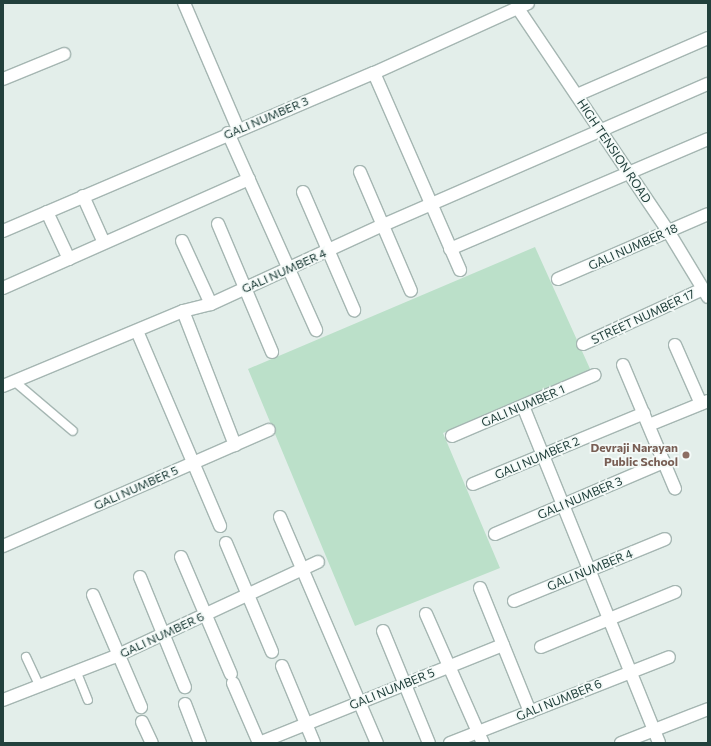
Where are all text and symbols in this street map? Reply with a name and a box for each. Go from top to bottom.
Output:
street label: GALI NUMBER 3 [221,94,311,142]
street label: HIGH TENSION ROAD [574,96,654,206]
street label: GALI NUMBER 18 [586,221,680,273]
street label: GALI NUMBER 4 [239,246,329,296]
street label: STREET NUMBER 17 [589,287,697,347]
street label: GALI NUMBER 1 [479,382,567,430]
street label: GALI NUMBER 2 [492,434,582,482]
place label: Devraji Narayan Public School [590,441,678,469]
marker: Devraji Narayan Public School [681,450,691,460]
street label: GALI NUMBER 5 [92,463,180,513]
street label: GALI NUMBER 3 [535,474,625,522]
street label: GALI NUMBER 4 [545,546,635,594]
street label: GALI NUMBER 6 [118,609,206,661]
street label: GALI NUMBER 5 [347,665,437,713]
street label: GALI NUMBER 6 [514,676,604,724]

